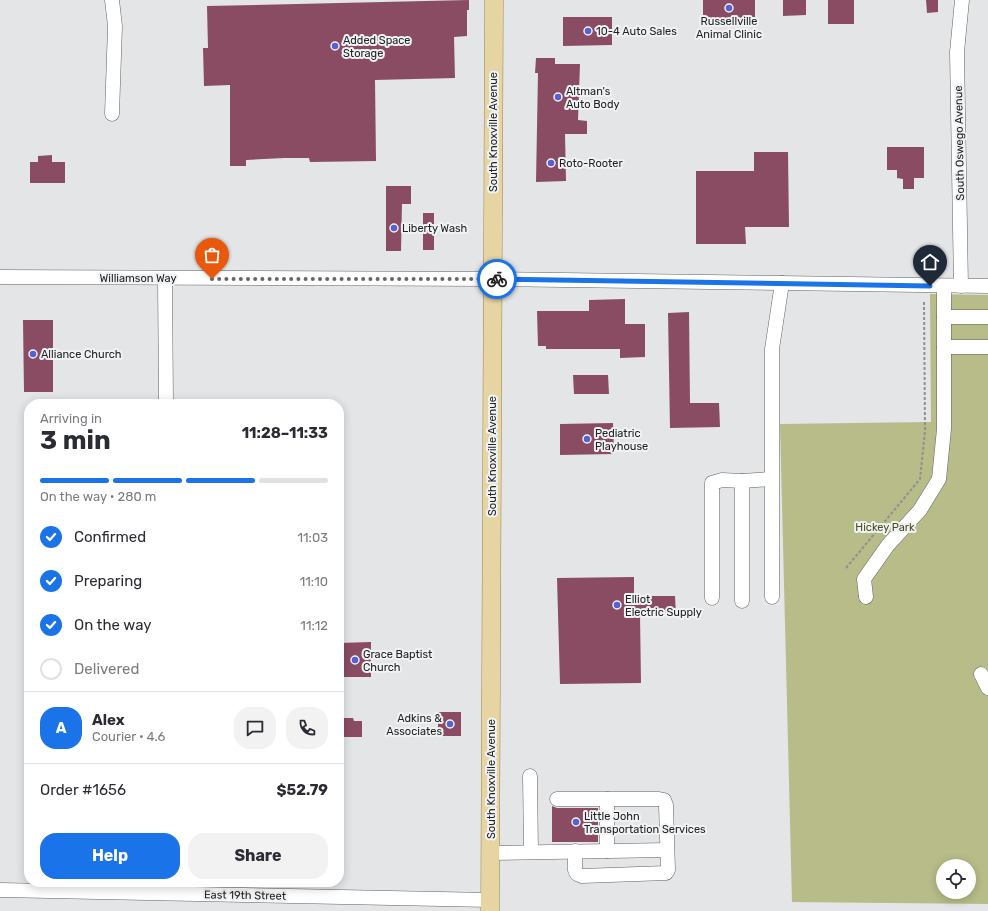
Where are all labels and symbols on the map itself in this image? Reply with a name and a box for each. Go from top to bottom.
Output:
marker: Russellville Animal Clinic [724,3,734,13]
place label: Russellville Animal Clinic [696,15,762,41]
place label: 10-4 Auto Sales [596,25,677,38]
marker: 10-4 Auto Sales [583,26,593,36]
place label: Added Space Storage [343,34,411,60]
marker: Added Space Storage [330,41,340,51]
street label: South Knoxville Avenue [487,72,500,192]
place label: Altman's Auto Body [566,85,620,111]
street label: South Oswego Avenue [952,85,967,201]
marker: Altman's Auto Body [553,92,563,102]
place label: Roto-Rooter [559,157,623,170]
marker: Roto-Rooter [546,158,556,168]
place label: Liberty Wash [402,222,467,235]
marker: Liberty Wash [389,223,399,233]
pin [195,238,229,279]
pin [913,245,947,286]
courier [477,259,517,299]
street label: Williamson Way [99,272,177,285]
place label: Alliance Church [41,348,122,361]
marker: Alliance Church [28,349,38,359]
street label: South Knoxville Avenue [486,396,499,516]
place label: Pediatric Playhouse [595,427,648,453]
marker: Pediatric Playhouse [582,434,592,444]
park label: Hickey Park [855,521,915,534]
place label: Elliot Electric Supply [625,593,702,619]
marker: Elliot Electric Supply [612,600,622,610]
place label: Grace Baptist Church [363,648,433,674]
marker: Grace Baptist Church [350,655,360,665]
place label: Adkins & Associates [386,712,442,738]
marker: Adkins & Associates [445,719,455,729]
street label: South Knoxville Avenue [485,719,498,839]
place label: Little John Transportation Services [584,810,706,836]
marker: Little John Transportation Services [571,817,581,827]
street label: East 19th Street [204,888,287,903]

